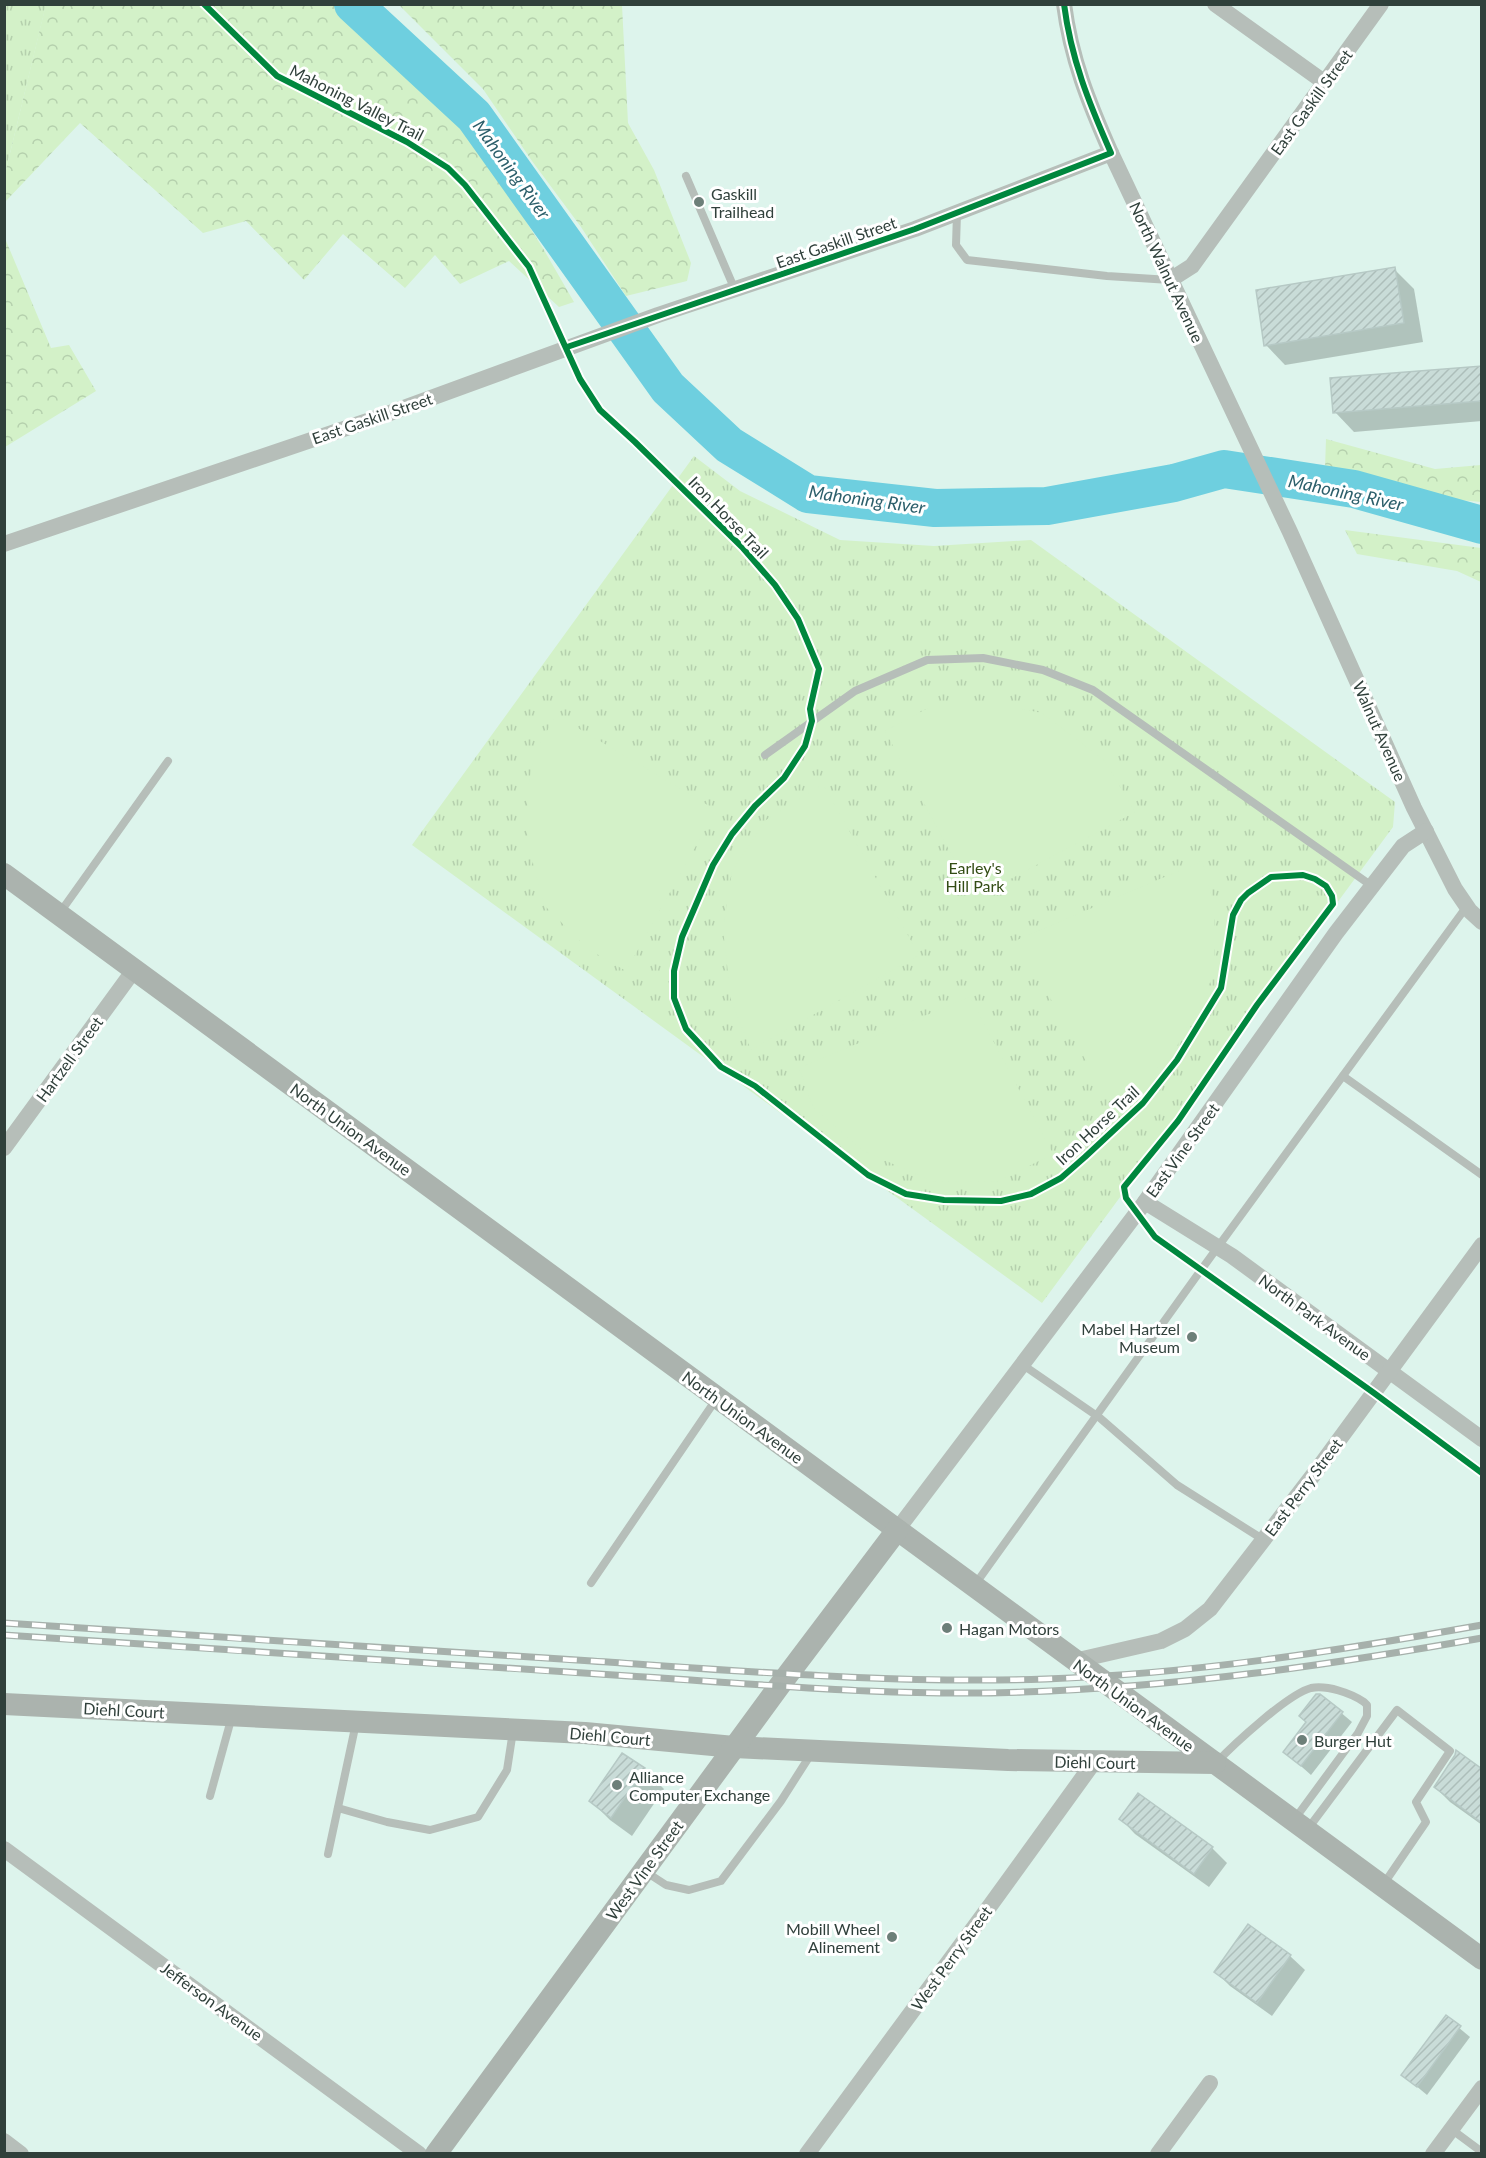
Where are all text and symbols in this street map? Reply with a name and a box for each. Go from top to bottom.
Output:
street label: East Gaskill Street [1266,45,1356,159]
street label: Mahoning Valley Trail [287,60,427,144]
water label: Mahoning River [469,115,556,224]
place label: Gaskill Trailhead [711,184,774,221]
marker: Gaskill Trailhead [692,195,706,209]
street label: North Walnut Avenue [1126,199,1208,345]
street label: East Gaskill Street [773,212,899,272]
street label: East Gaskill Street [309,388,435,448]
water label: Mahoning River [1286,469,1406,515]
street label: Iron Horse Trail [685,472,773,562]
water label: Mahoning River [807,480,927,518]
street label: Walnut Avenue [1349,678,1411,784]
park label: Earley's Hill Park [946,858,1005,895]
street label: Hartzell Street [32,1012,106,1105]
street label: North Union Avenue [287,1079,415,1179]
street label: Iron Horse Trail [1051,1082,1143,1168]
street label: East Vine Street [1142,1099,1223,1201]
street label: North Park Avenue [1255,1270,1375,1364]
place label: Mabel Hartzel Museum [1081,1319,1180,1356]
marker: Mabel Hartzel Museum [1185,1330,1199,1344]
street label: North Union Avenue [679,1367,807,1467]
street label: East Perry Street [1260,1434,1346,1540]
place label: Hagan Motors [959,1619,1059,1638]
marker: Hagan Motors [940,1621,954,1635]
street label: North Union Avenue [1070,1655,1198,1755]
street label: Diehl Court [83,1698,165,1722]
street label: Diehl Court [569,1723,652,1749]
place label: Burger Hut [1314,1731,1392,1750]
marker: Burger Hut [1295,1733,1309,1747]
street label: Diehl Court [1054,1752,1136,1772]
place label: Alliance Computer Exchange [629,1767,770,1804]
marker: Alliance Computer Exchange [610,1778,624,1792]
street label: West Vine Street [601,1816,687,1924]
street label: West Perry Street [907,1902,995,2014]
place label: Mobill Wheel Alinement [786,1919,880,1956]
marker: Mobill Wheel Alinement [885,1930,899,1944]
street label: Jefferson Avenue [158,1958,266,2044]

